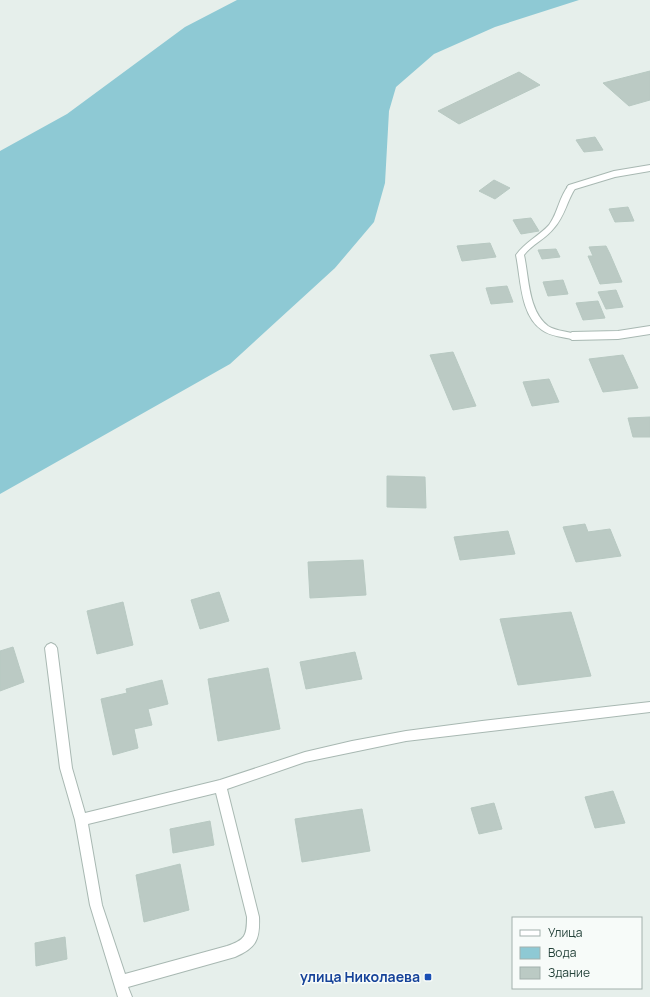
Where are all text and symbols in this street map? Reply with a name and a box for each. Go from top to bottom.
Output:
legend [512,917,642,989]
text: Улица [548,924,582,941]
text: Вода [548,944,576,961]
text: Здание [548,964,590,981]
place label: улица Николаева [300,967,420,986]
marker: улица Николаева [423,972,433,982]

